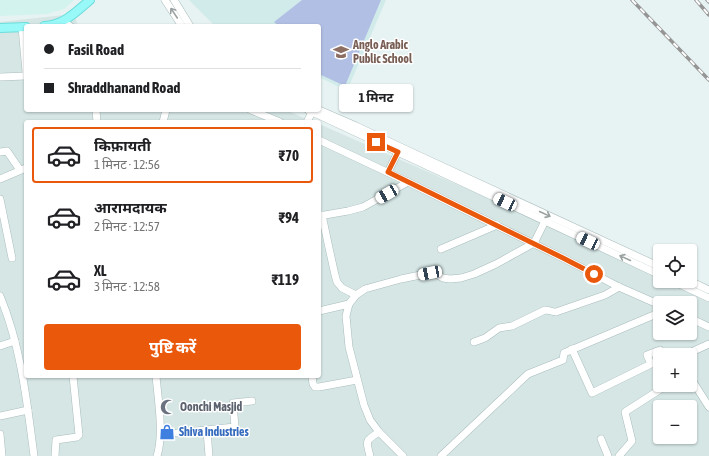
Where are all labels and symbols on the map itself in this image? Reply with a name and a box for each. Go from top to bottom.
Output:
one-way arrow [169,7,177,19]
place label: Anglo Arabic Public School [352,38,413,66]
school or university icon: Anglo Arabic Public School [332,43,350,61]
callout: 1 मिनट [339,84,413,112]
route end [367,133,385,151]
car [374,183,400,205]
car [492,191,518,213]
one-way arrow [539,211,551,218]
car [575,230,601,252]
one-way arrow [619,254,631,261]
car [417,265,443,281]
route start [585,265,603,283]
mosque icon: Oonchi Masjid [159,398,177,416]
place label: Oonchi Masjid [180,400,243,414]
shop icon: Shiva Industries [158,423,176,441]
place label: Shiva Industries [179,425,249,439]

